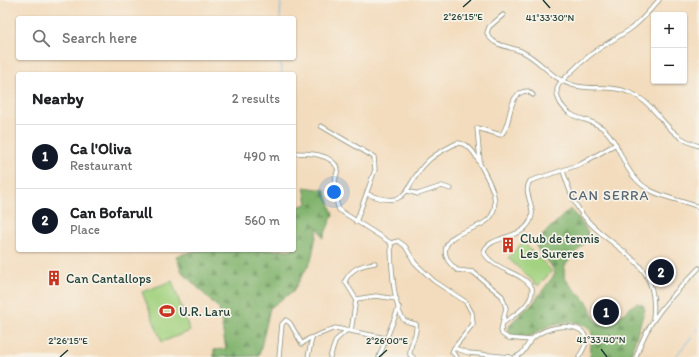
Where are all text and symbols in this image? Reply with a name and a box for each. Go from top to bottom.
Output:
text: 2°26'15"E [443,10,483,23]
text: 41°33'30"N [526,11,574,24]
map controls [651,12,687,84]
button: + [651,12,687,48]
search box [16,16,296,60]
icon: search [30,27,52,49]
text: Search here [62,29,137,47]
button: − [651,48,687,84]
text: Nearby [32,88,84,108]
text: 2 results [232,91,280,106]
text: Ca l'Oliva [70,140,132,158]
text: 1 [42,149,48,164]
text: 490 m [244,149,280,164]
text: Restaurant [70,158,132,173]
your location [324,182,344,202]
district label: CAN SERRA [568,187,650,204]
text: Can Bofarull [70,204,153,222]
text: 2 [42,213,48,228]
text: 560 m [244,213,280,228]
text: Place [70,222,100,237]
place label: Club de tennis Les Sureres [520,231,600,261]
building icon: Club de tennis Les Sureres [499,236,517,254]
pin: 2 [648,257,674,287]
building icon: Can Cantallops [45,269,63,287]
place label: Can Cantallops [66,271,152,286]
pin: 1 [593,297,619,327]
sports icon: U.R. Laru [158,302,176,320]
place label: U.R. Laru [179,304,230,319]
text: 41°33'40"N [577,333,626,346]
text: 2°26'15"E [48,334,88,347]
text: 2°26'00"E [366,334,409,347]

